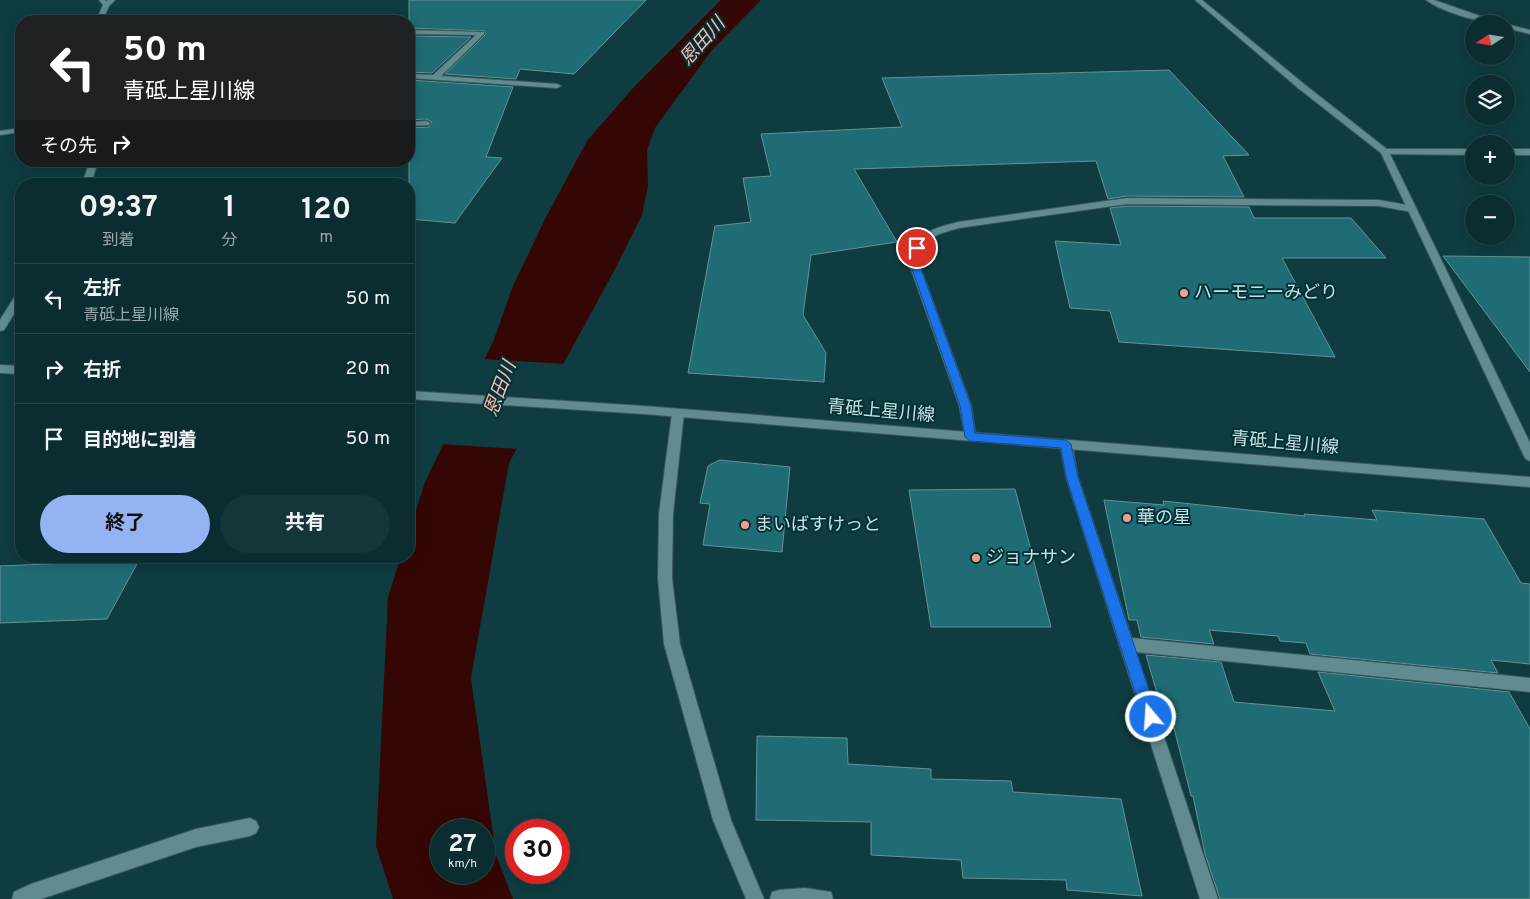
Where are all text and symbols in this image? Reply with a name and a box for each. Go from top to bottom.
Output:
water label: 恩田川 [675,11,732,71]
north arrow [1465,15,1515,65]
map controls [1465,15,1515,245]
text: 50 m [123,29,207,73]
icon: left [40,35,105,100]
button: layers [1465,75,1515,125]
text: 青砥上星川線 [123,79,255,106]
icon: right [107,130,135,158]
text: その先 [40,135,97,159]
button: + [1465,135,1515,185]
text: 09:37 [79,190,158,227]
text: 1 [223,190,235,227]
text: 120 [301,192,351,229]
button: − [1465,195,1515,245]
pin [896,227,938,269]
text: m [319,228,333,248]
text: 到着 [102,231,134,251]
text: 分 [221,231,237,251]
icon: arrive [903,234,931,262]
text: 左折 [83,277,121,301]
place label: ハーモニーみどり [1194,282,1338,305]
icon: left [40,285,68,313]
text: 50 m [345,287,390,311]
marker: ハーモニーみどり [1178,287,1190,299]
text: 青砥上星川線 [83,306,179,326]
icon: right [40,355,68,383]
water label: 恩田川 [480,356,523,420]
text: 20 m [346,357,390,381]
text: 右折 [83,359,121,383]
street label: 青砥上星川線 [826,396,936,428]
icon: arrive [40,425,68,453]
text: 50 m [345,427,390,451]
street label: 青砥上星川線 [1230,428,1340,460]
text: 目的地に到着 [83,429,197,453]
button: 終了 [40,495,210,553]
button: 共有 [220,495,390,553]
place label: 華の星 [1137,507,1191,530]
marker: 華の星 [1121,512,1133,524]
place label: まいばすけっと [755,514,881,537]
marker: まいばすけっと [739,519,751,531]
place label: ジョナサン [986,547,1076,570]
marker: ジョナサン [970,552,982,564]
position arrow [1124,690,1176,742]
speed limit sign: 30 [505,819,570,884]
text: 27 [448,829,477,861]
text: km/h [448,856,477,872]

